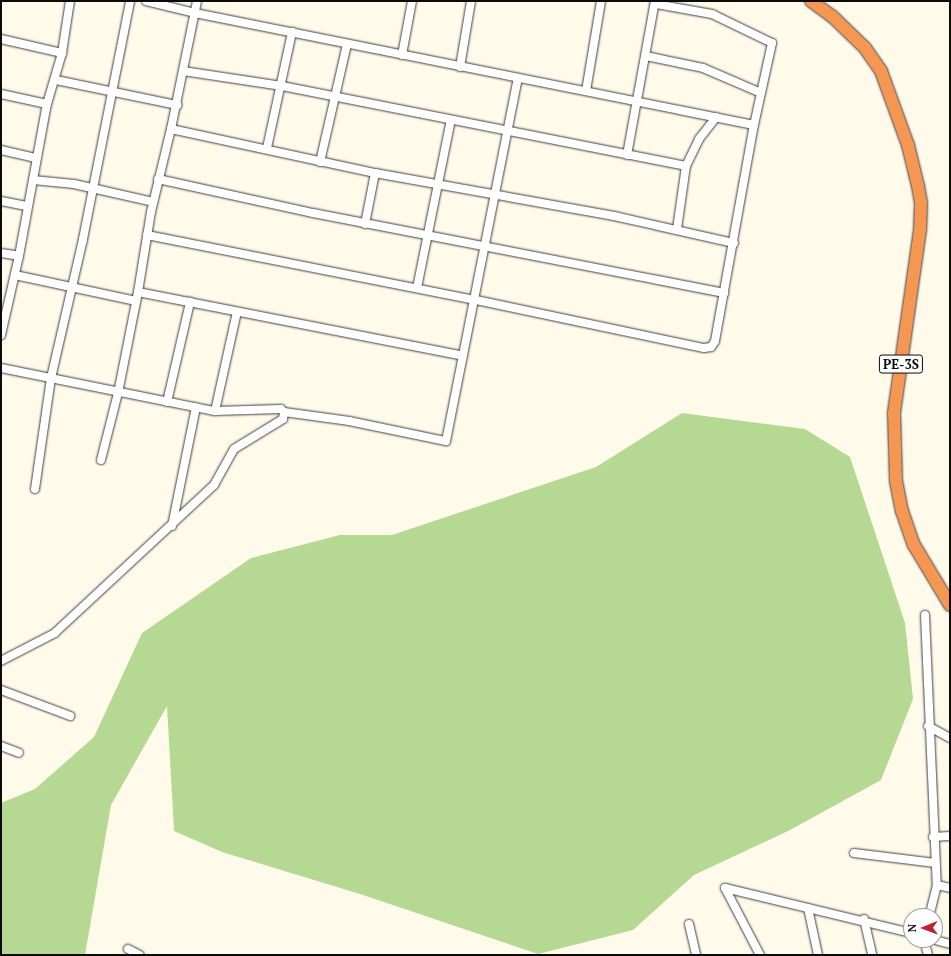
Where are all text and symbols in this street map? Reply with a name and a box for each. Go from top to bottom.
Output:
road number: PE-3S [878,353,924,375]
north arrow [903,908,943,948]
text: N [905,924,919,932]

